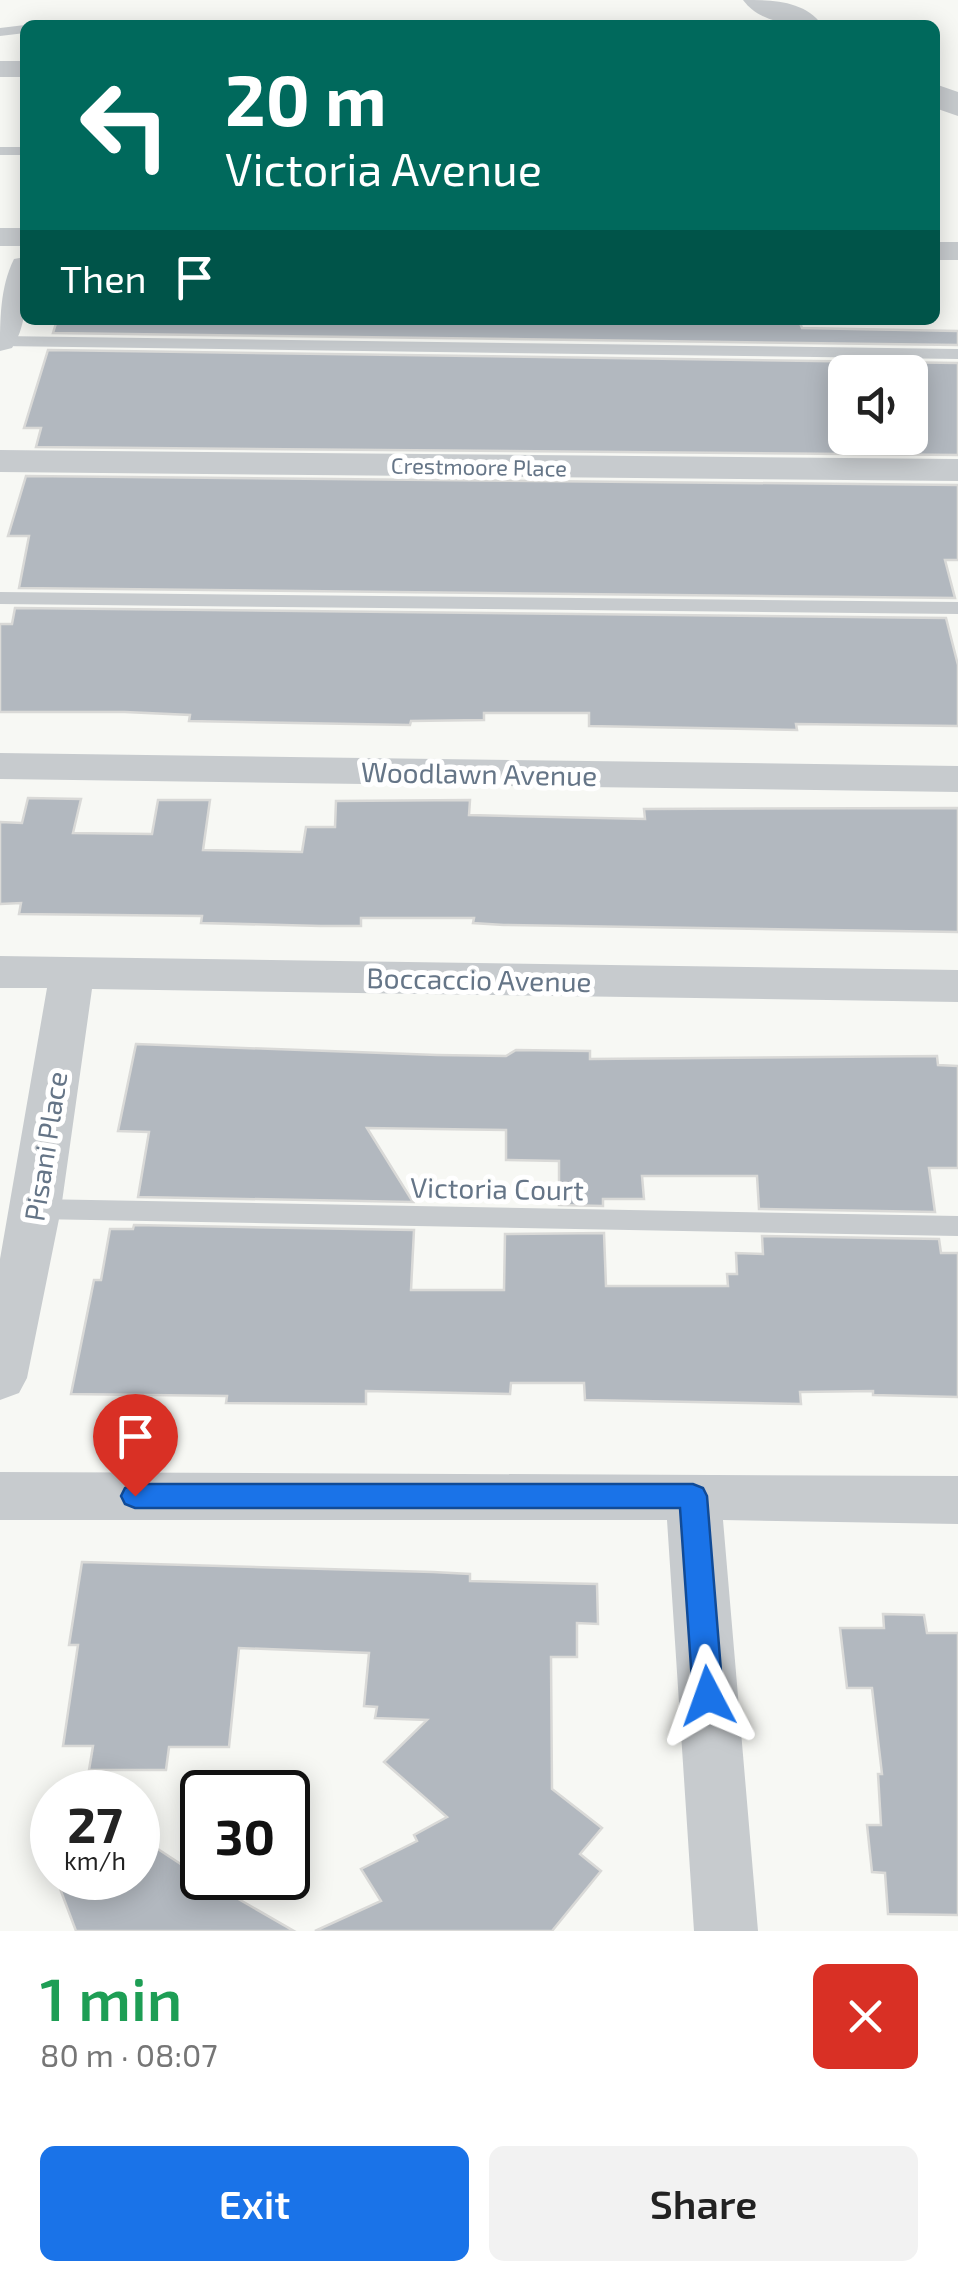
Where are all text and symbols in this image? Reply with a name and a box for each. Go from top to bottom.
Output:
text: 20 m [225,56,387,140]
icon: left [60,60,190,190]
text: Victoria Avenue [225,141,542,195]
icon: arrive [167,250,222,305]
text: Then [60,255,147,301]
map controls [828,355,928,455]
button: sound [828,355,928,455]
street label: Crestmoore Place [391,451,567,481]
street label: Woodlawn Avenue [361,754,597,792]
street label: Boccaccio Avenue [366,960,592,998]
street label: Pisani Place [16,1069,74,1223]
street label: Victoria Court [410,1169,584,1207]
pin [93,1394,178,1497]
icon: arrive [108,1409,163,1464]
position arrow [656,1644,760,1748]
speed limit sign: 30 [180,1770,310,1900]
text: 27 [67,1793,123,1853]
text: km/h [64,1845,126,1875]
text: 1 min [40,1961,182,2033]
button: close [813,1964,918,2069]
text: 80 m · 08:07 [40,2035,218,2073]
button: Exit [40,2146,469,2261]
button: Share [489,2146,918,2261]

